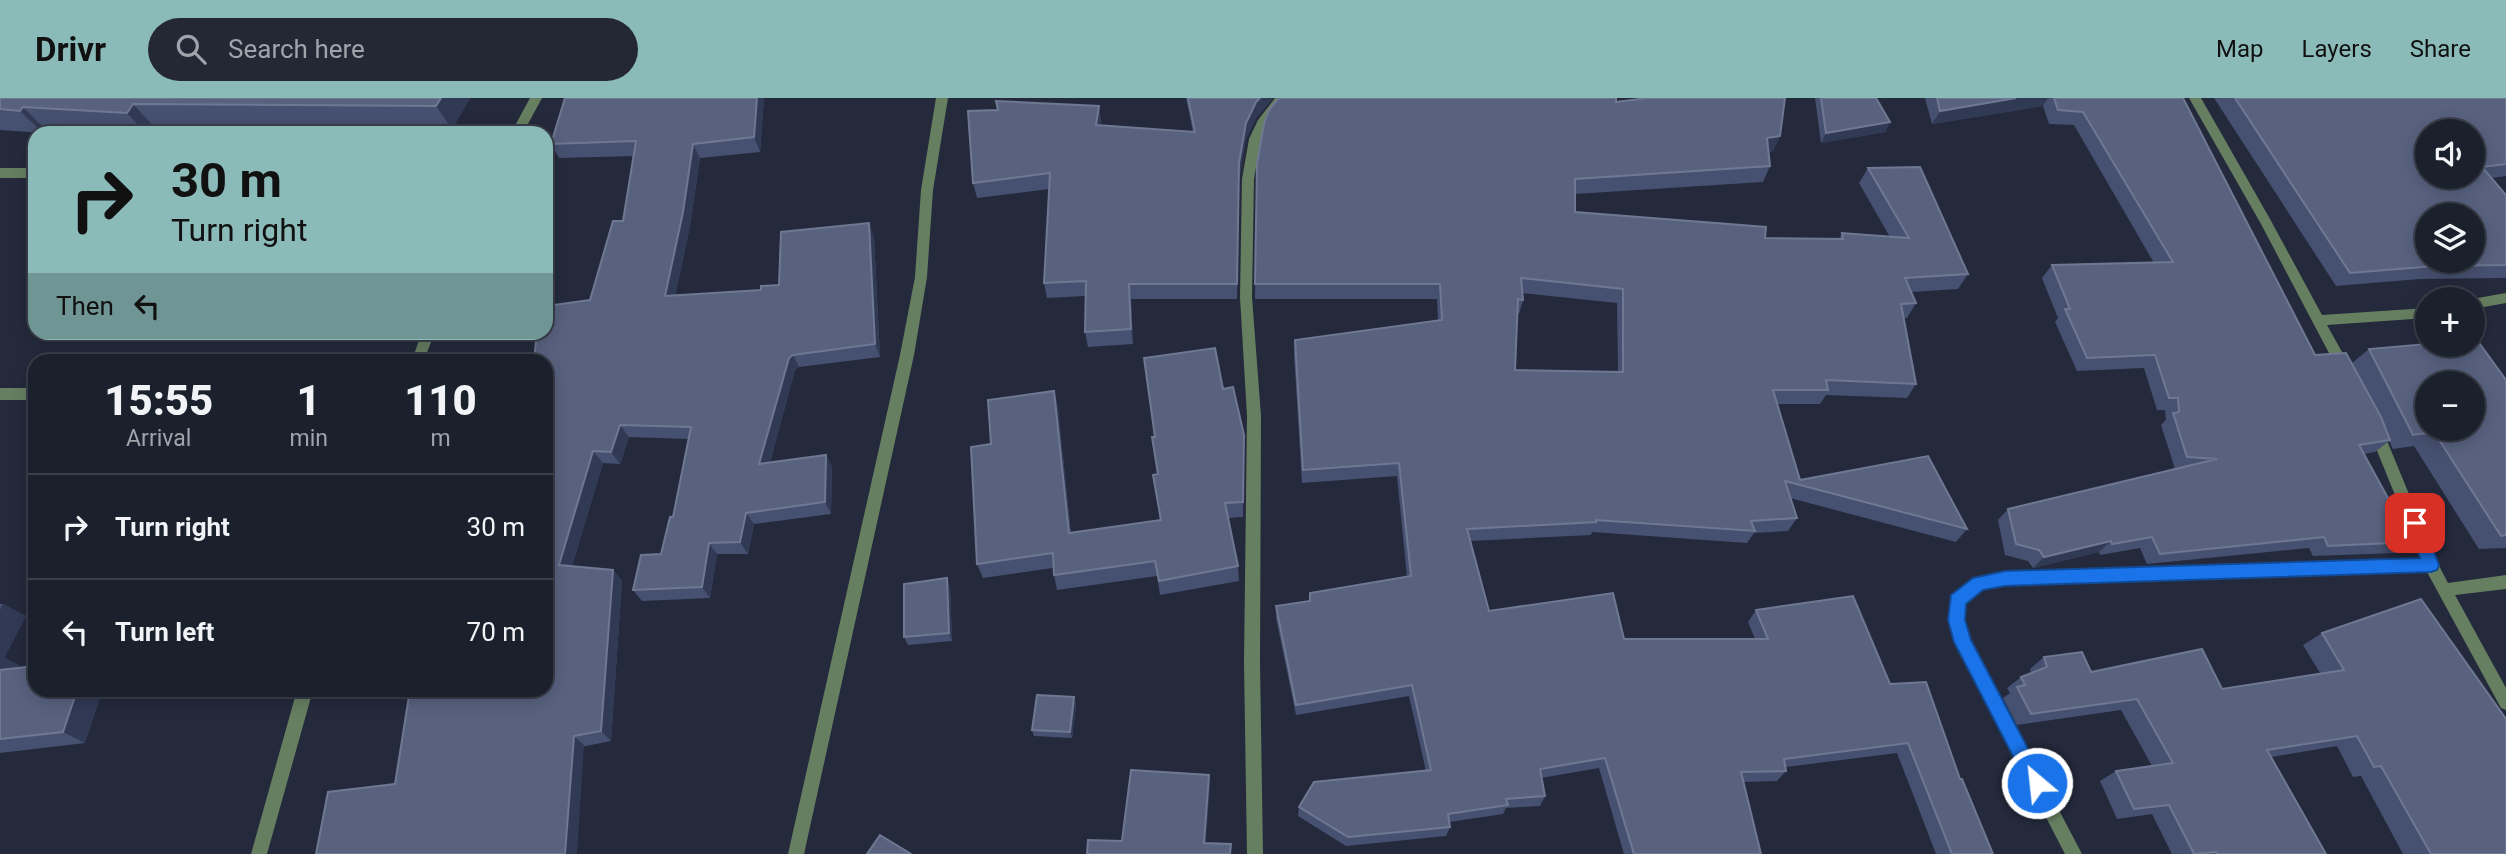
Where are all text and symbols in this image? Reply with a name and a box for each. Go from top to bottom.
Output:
search box [148,18,638,81]
text: Drivr [35,30,106,69]
icon: search [172,30,210,68]
text: Search here [228,34,365,64]
text: Map [2216,35,2264,63]
text: Layers [2302,35,2372,63]
text: Share [2410,35,2471,63]
map controls [2415,119,2485,441]
button: sound [2415,119,2485,189]
text: 30 m [171,152,282,209]
icon: right [56,154,147,245]
button: layers [2415,203,2485,273]
text: Turn right [171,211,307,249]
icon: left [128,287,166,325]
button: + [2415,287,2485,357]
text: Then [56,291,114,321]
button: − [2415,371,2485,441]
text: 15:55 [104,376,213,425]
text: 1 [297,376,321,425]
text: 110 [404,376,477,425]
text: Arrival [126,425,191,452]
text: min [289,425,328,452]
text: m [430,425,451,452]
pin [2385,493,2445,553]
icon: arrive [2396,504,2434,542]
icon: right [56,508,94,546]
text: Turn right [115,512,230,542]
text: 30 m [467,512,525,542]
icon: left [56,613,94,651]
text: Turn left [115,617,214,647]
text: 70 m [467,617,525,647]
position arrow [2000,746,2074,820]

